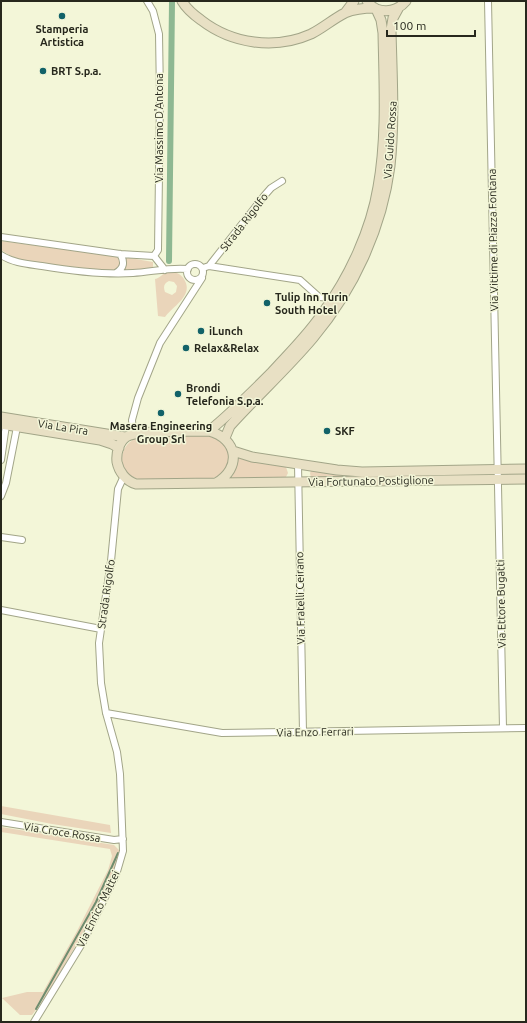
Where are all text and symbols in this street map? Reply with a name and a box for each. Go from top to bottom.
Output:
marker: Stamperia Artistica [57,11,67,21]
scale bar [387,12,475,38]
text: 100 m [393,19,426,32]
place label: Stamperia Artistica [36,23,88,48]
place label: BRT S.p.a. [51,65,101,77]
marker: BRT S.p.a. [38,66,48,76]
street label: Via Massimo D'Antona [153,73,165,183]
street label: Via Guido Rossa [381,101,399,179]
street label: Via Vittime di Piazza Fontana [486,169,500,311]
street label: Strada Rigolfo [218,191,270,253]
place label: Tulip Inn Turin South Hotel [275,291,348,316]
marker: Tulip Inn Turin South Hotel [262,298,272,308]
place label: iLunch [209,325,243,337]
marker: iLunch [196,326,206,336]
place label: Relax&Relax [194,342,259,354]
marker: Relax&Relax [181,343,191,353]
place label: Brondi Telefonia S.p.a. [186,382,264,407]
marker: Brondi Telefonia S.p.a. [173,389,183,399]
marker: Masera Engineering Group Srl [156,408,166,418]
street label: Via La Pira [37,417,89,437]
place label: Masera Engineering Group Srl [110,420,212,445]
place label: SKF [335,425,355,437]
marker: SKF [322,426,332,436]
street label: Via Fortunato Postiglione [308,474,434,488]
street label: Via Fratelli Ceirano [293,551,307,645]
street label: Strada Rigolfo [95,558,117,630]
street label: Via Ettore Bugatti [494,560,508,648]
street label: Via Enzo Ferrari [276,725,354,739]
street label: Via Croce Rossa [23,820,101,844]
street label: Via Enrico Mattei [74,869,122,949]

